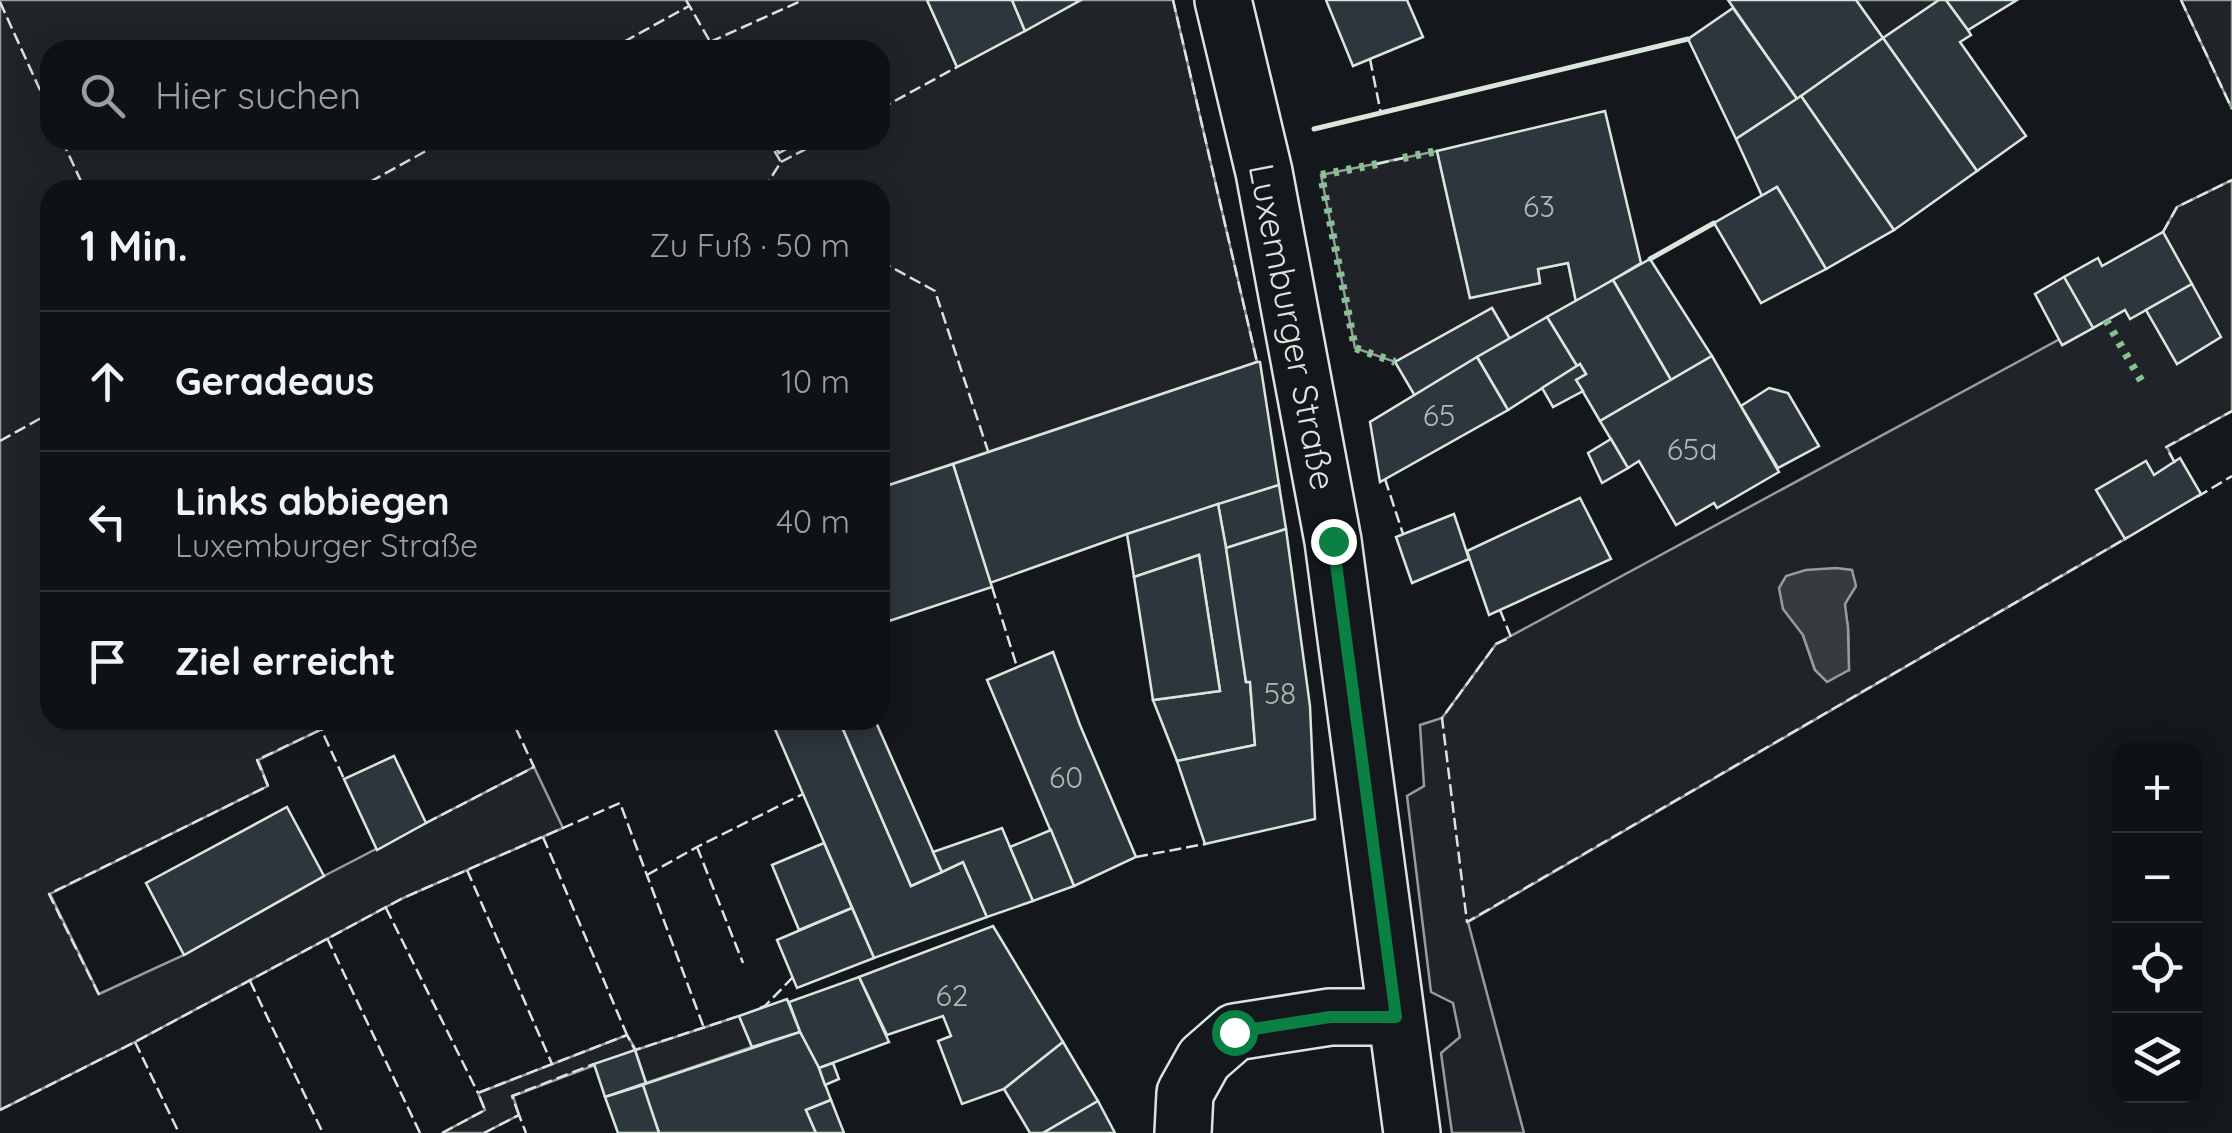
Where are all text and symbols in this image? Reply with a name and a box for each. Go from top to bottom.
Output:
search box [40,40,890,150]
icon: search [75,68,130,123]
text: Hier suchen [155,71,361,119]
street label: Luxemburger Straße [1240,160,1346,494]
house number: 63 [1523,187,1555,225]
text: 1 Min. [80,219,188,272]
text: Zu Fuß · 50 m [649,225,850,265]
icon: ahead [80,354,135,409]
text: Geradeaus [175,357,374,405]
text: 10 m [781,361,850,401]
house number: 65 [1423,396,1455,434]
house number: 65a [1667,430,1717,468]
text: Links abbiegen [175,477,450,525]
icon: left [80,494,135,549]
text: 40 m [776,501,850,541]
route end [1311,519,1357,565]
text: Luxemburger Straße [175,525,478,565]
icon: arrive [80,634,135,689]
text: Ziel erreicht [175,637,395,685]
house number: 58 [1264,674,1296,712]
map controls [2112,743,2202,1103]
button: + [2112,743,2202,833]
house number: 60 [1049,758,1083,796]
button: − [2112,833,2202,923]
button: locate [2112,923,2202,1013]
house number: 62 [936,976,968,1014]
route start [1212,1010,1258,1056]
button: layers [2112,1013,2202,1103]

